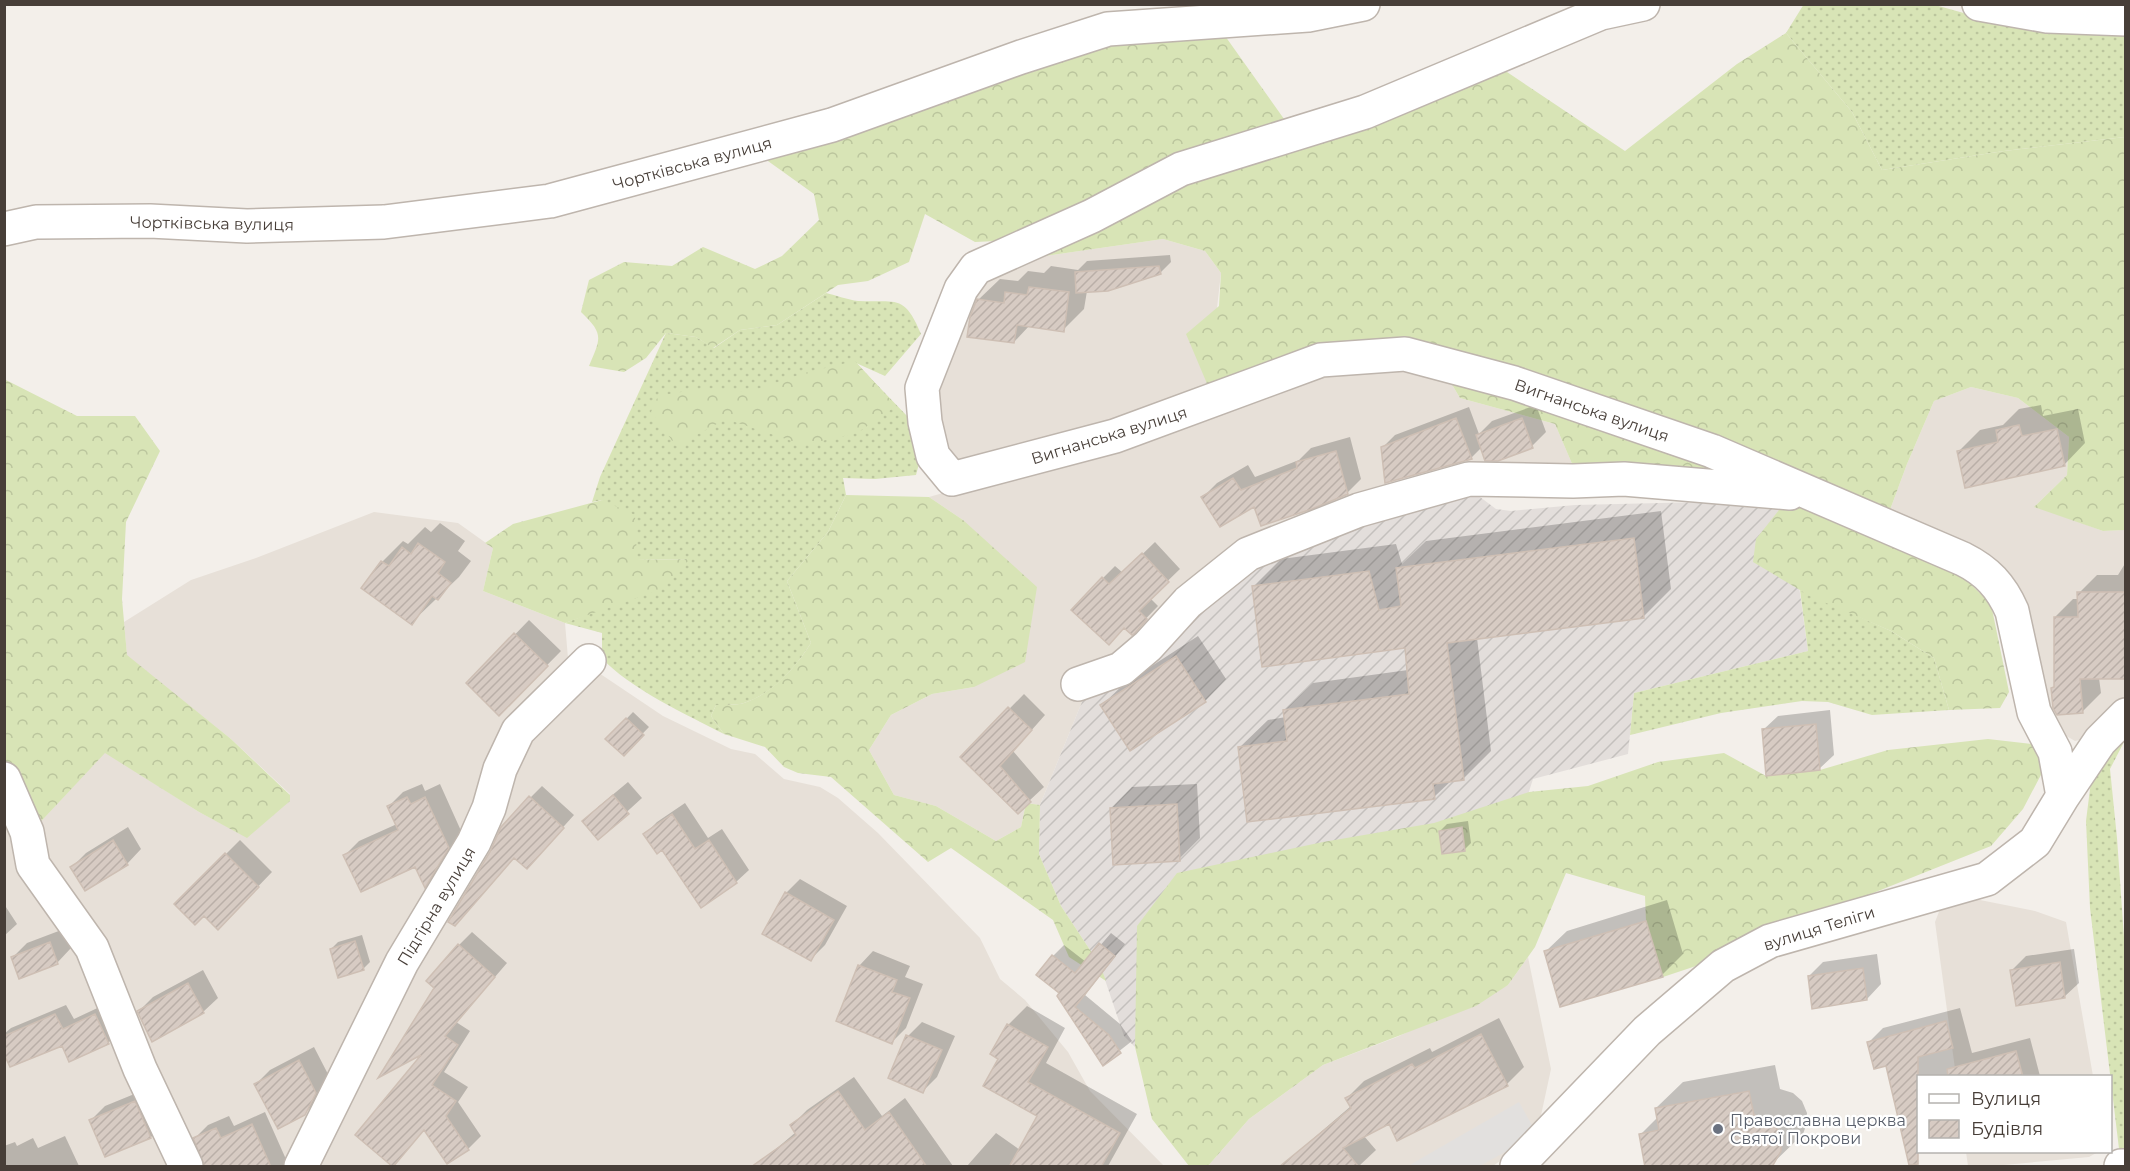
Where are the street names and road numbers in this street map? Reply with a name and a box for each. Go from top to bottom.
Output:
street label: Чортківська вулиця [610,133,774,194]
street label: Чортківська вулиця [130,213,294,234]
street label: Вигнанська вулиця [1512,375,1672,446]
street label: Вигнанська вулиця [1029,403,1190,468]
street label: Підгірна вулиця [393,843,479,969]
street label: вулиця Теліги [1761,902,1877,954]

